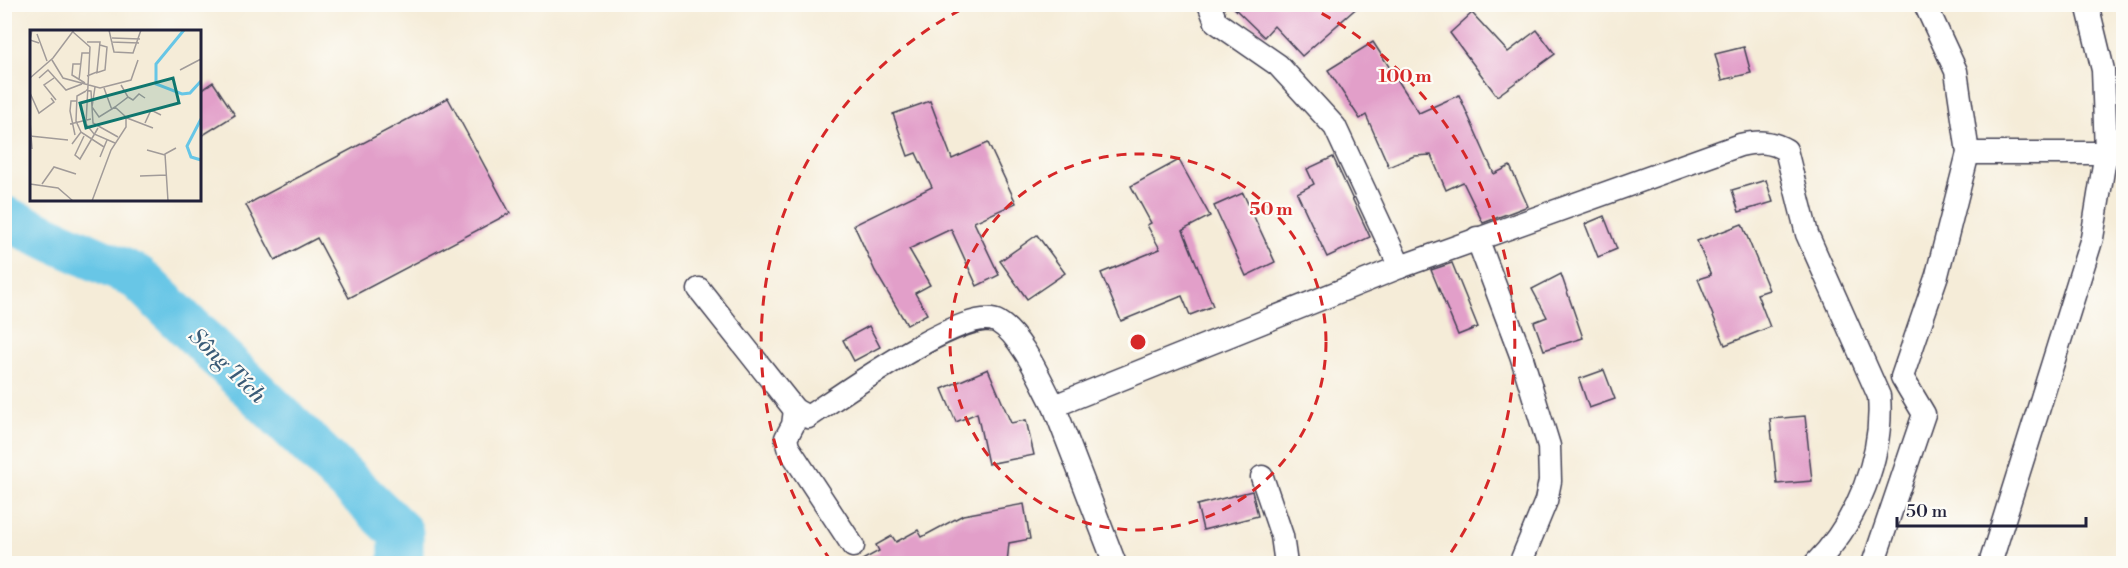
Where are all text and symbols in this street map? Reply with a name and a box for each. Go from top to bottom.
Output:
inset map [30,30,201,201]
text: 100 m [1378,65,1432,88]
text: 50 m [1249,198,1293,221]
water label: Sông Tích [183,323,272,410]
centre of rings [1128,332,1148,352]
scale bar [1897,490,2086,528]
text: 50 m [1906,500,1948,523]

